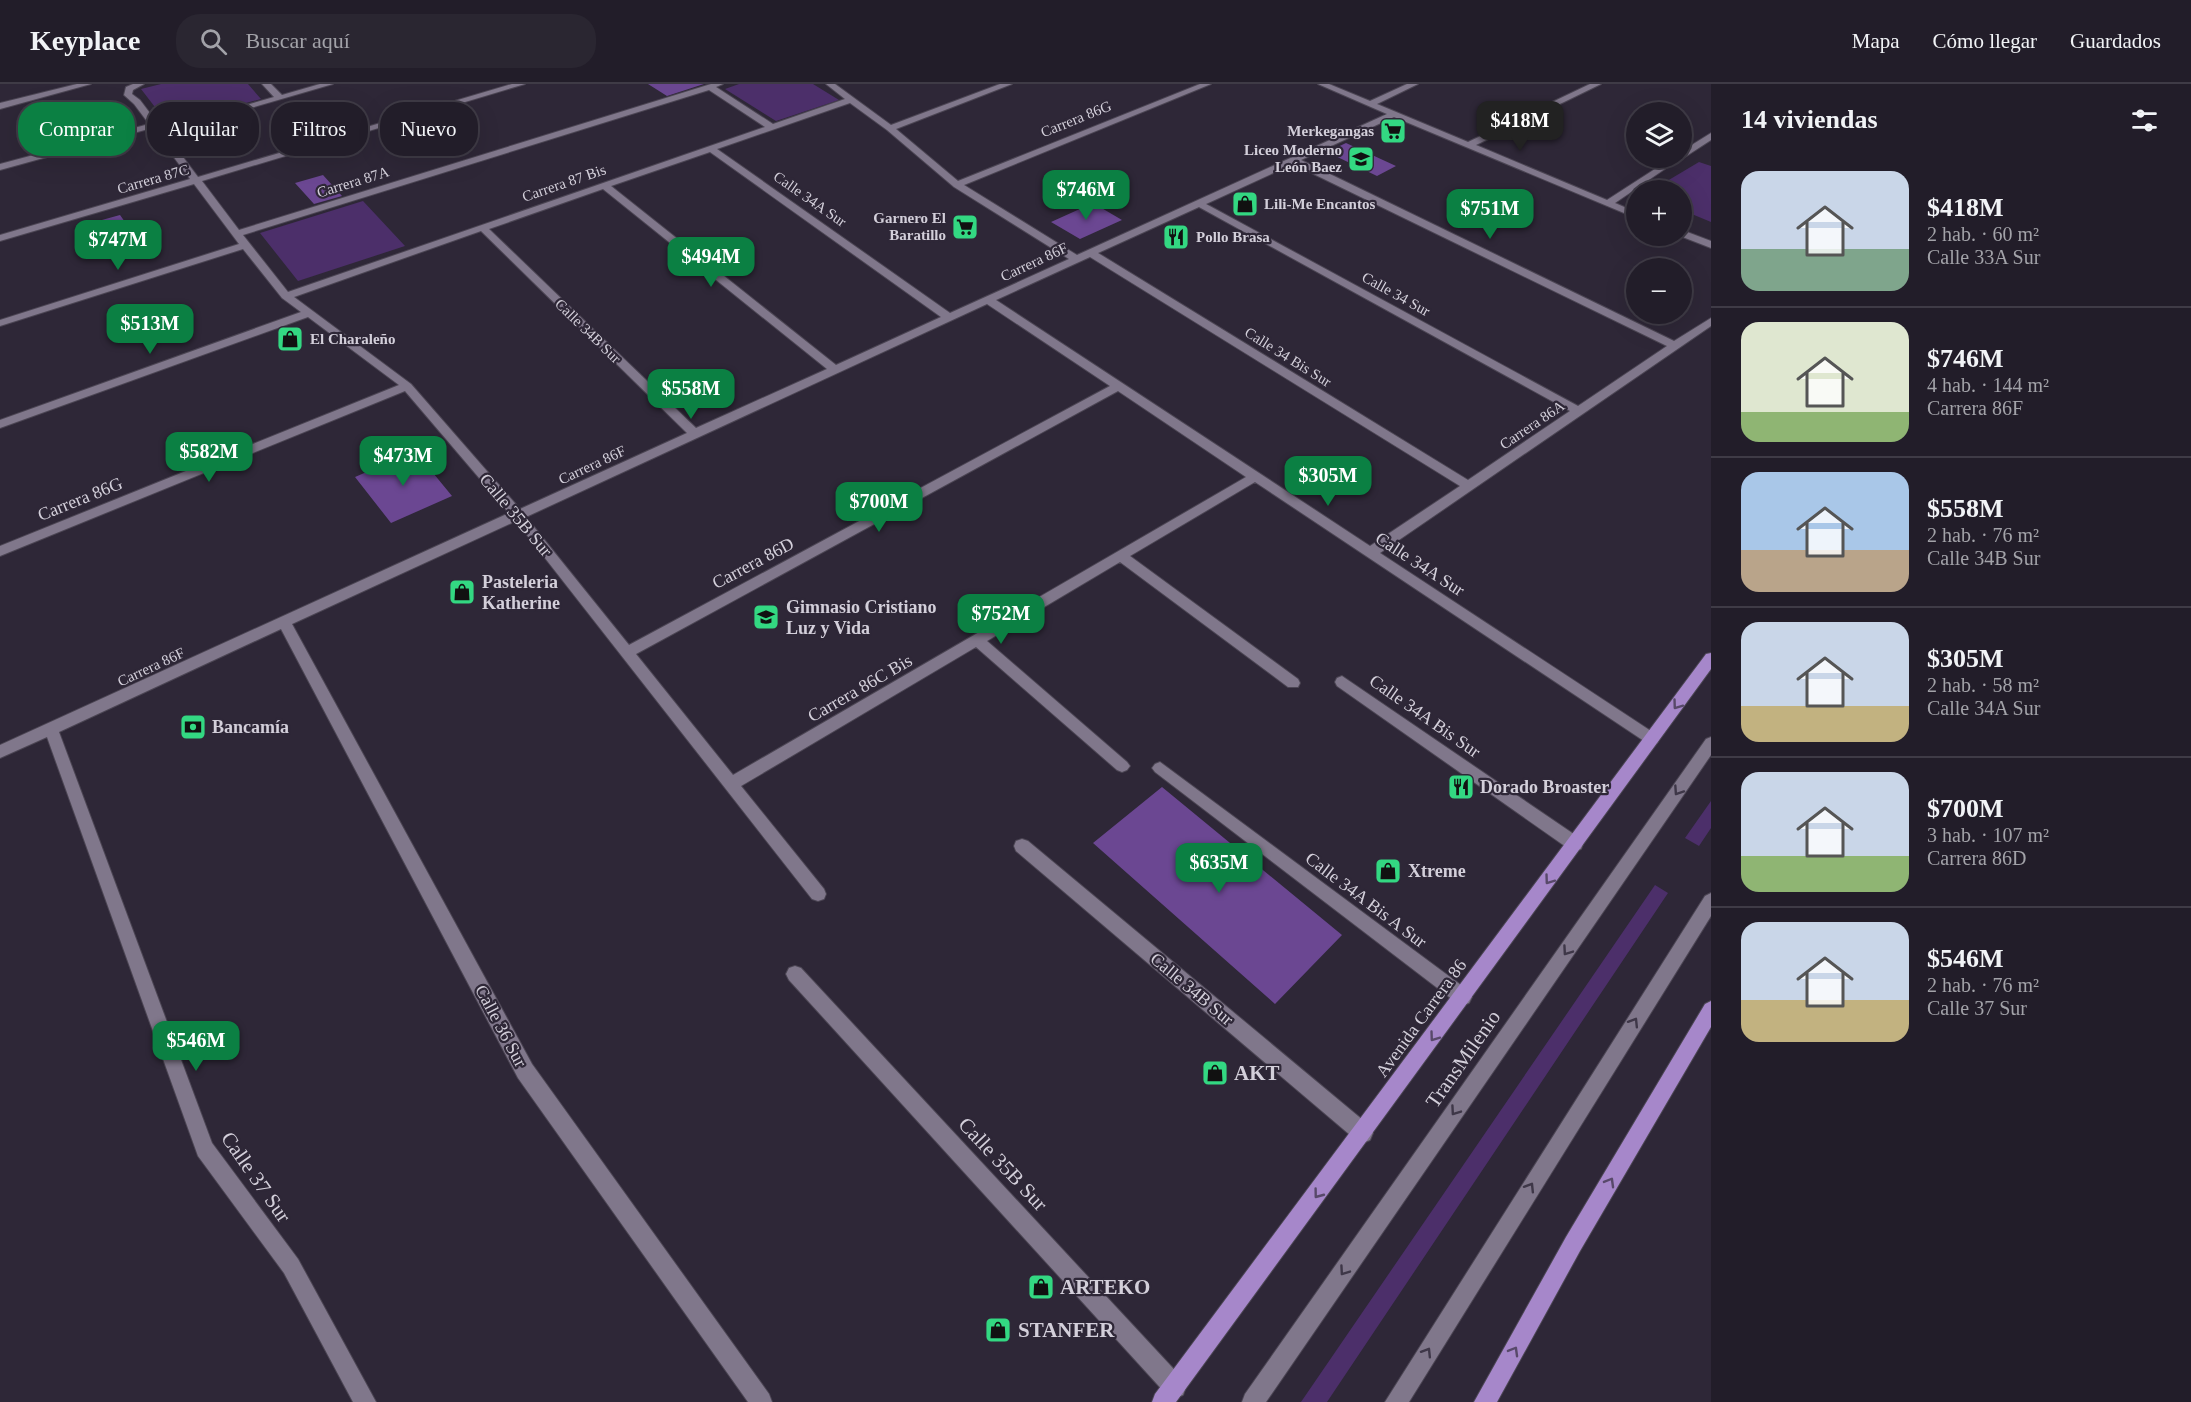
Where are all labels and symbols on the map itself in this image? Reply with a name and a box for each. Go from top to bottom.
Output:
street label: Carrera 86G [1038,98,1114,140]
pin: $418M [1478,101,1562,152]
supermarket icon: Merkegangas [1378,116,1408,146]
place label: Merkegangas [1287,123,1374,139]
place label: Liceo Moderno León Baez [1244,142,1342,175]
school or university icon: Liceo Moderno León Baez [1346,144,1376,174]
street label: Carrera 87C [115,161,191,197]
street label: Carrera 87 Bis [520,161,608,205]
street label: Carrera 87A [315,163,391,201]
street label: Calle 34A Sur [771,168,849,230]
pin: $746M [1044,170,1128,221]
shop icon: Lili-Me Encantos [1230,189,1260,219]
pin: $751M [1448,189,1532,240]
place label: Lili-Me Encantos [1264,196,1375,212]
place label: Garnero El Baratillo [873,210,946,243]
supermarket icon: Garnero El Baratillo [950,212,980,242]
pin: $747M [76,220,160,271]
restaurant icon: Pollo Brasa [1161,222,1191,252]
place label: Pollo Brasa [1196,229,1270,245]
pin: $494M [669,237,753,288]
street label: Carrera 86F [998,240,1070,284]
street label: Calle 34 Sur [1359,269,1433,319]
street label: Calle 34B Sur [552,296,624,366]
pin: $513M [108,304,192,355]
shop icon: El Charaleño [275,324,305,354]
street label: Calle 34 Bis Sur [1242,324,1334,390]
place label: El Charaleño [310,331,395,347]
pin: $558M [649,369,733,420]
street label: Carrera 86A [1497,397,1568,452]
pin: $582M [167,432,251,483]
pin: $473M [361,436,445,487]
street label: Carrera 86F [556,443,628,487]
pin: $305M [1286,456,1370,507]
street label: Calle 35B Sur [476,470,556,560]
street label: Carrera 86G [35,473,125,525]
pin: $700M [837,482,921,533]
street label: Calle 34A Sur [1372,528,1468,600]
street label: Carrera 86D [709,533,797,593]
place label: Pasteleria Katherine [482,572,560,613]
shop icon: Pasteleria Katherine [447,577,477,607]
pin: $752M [959,594,1043,645]
place label: Gimnasio Cristiano Luz y Vida [786,597,937,638]
school or university icon: Gimnasio Cristiano Luz y Vida [751,602,781,632]
street label: Carrera 86F [115,645,187,689]
street label: Carrera 86C Bis [804,650,916,726]
street label: Calle 34A Bis Sur [1366,670,1484,762]
one-way arrow [1673,699,1684,710]
bank icon: Bancamía [178,712,208,742]
place label: Bancamía [212,717,289,737]
restaurant icon: Dorado Broaster [1446,772,1476,802]
place label: Dorado Broaster [1480,777,1609,797]
one-way arrow [1674,784,1685,795]
pin: $635M [1177,843,1261,894]
street label: Calle 34A Bis A Sur [1302,848,1430,952]
shop icon: Xtreme [1373,856,1403,886]
place label: Xtreme [1408,861,1466,881]
one-way arrow [1545,873,1556,884]
one-way arrow [1563,945,1574,956]
street label: Calle 34B Sur [1147,949,1237,1029]
street label: Avenida Carrera 86 [1372,955,1470,1081]
street label: Calle 36 Sur [471,982,531,1070]
street label: TransMilenio [1421,1006,1505,1112]
one-way arrow [1627,1018,1639,1028]
pin: $546M [154,1021,238,1072]
one-way arrow [1430,1030,1441,1041]
shop icon: AKT [1200,1058,1230,1088]
place label: AKT [1234,1061,1280,1085]
one-way arrow [1451,1104,1462,1115]
street label: Calle 35B Sur [954,1112,1052,1216]
street label: Calle 37 Sur [216,1127,296,1227]
one-way arrow [1602,1178,1614,1188]
one-way arrow [1523,1183,1535,1193]
one-way arrow [1314,1187,1325,1198]
one-way arrow [1340,1264,1351,1275]
shop icon: ARTEKO [1026,1272,1056,1302]
place label: ARTEKO [1060,1275,1150,1299]
shop icon: STANFER [983,1315,1013,1345]
place label: STANFER [1018,1318,1115,1342]
one-way arrow [1507,1347,1518,1358]
one-way arrow [1420,1348,1431,1359]

